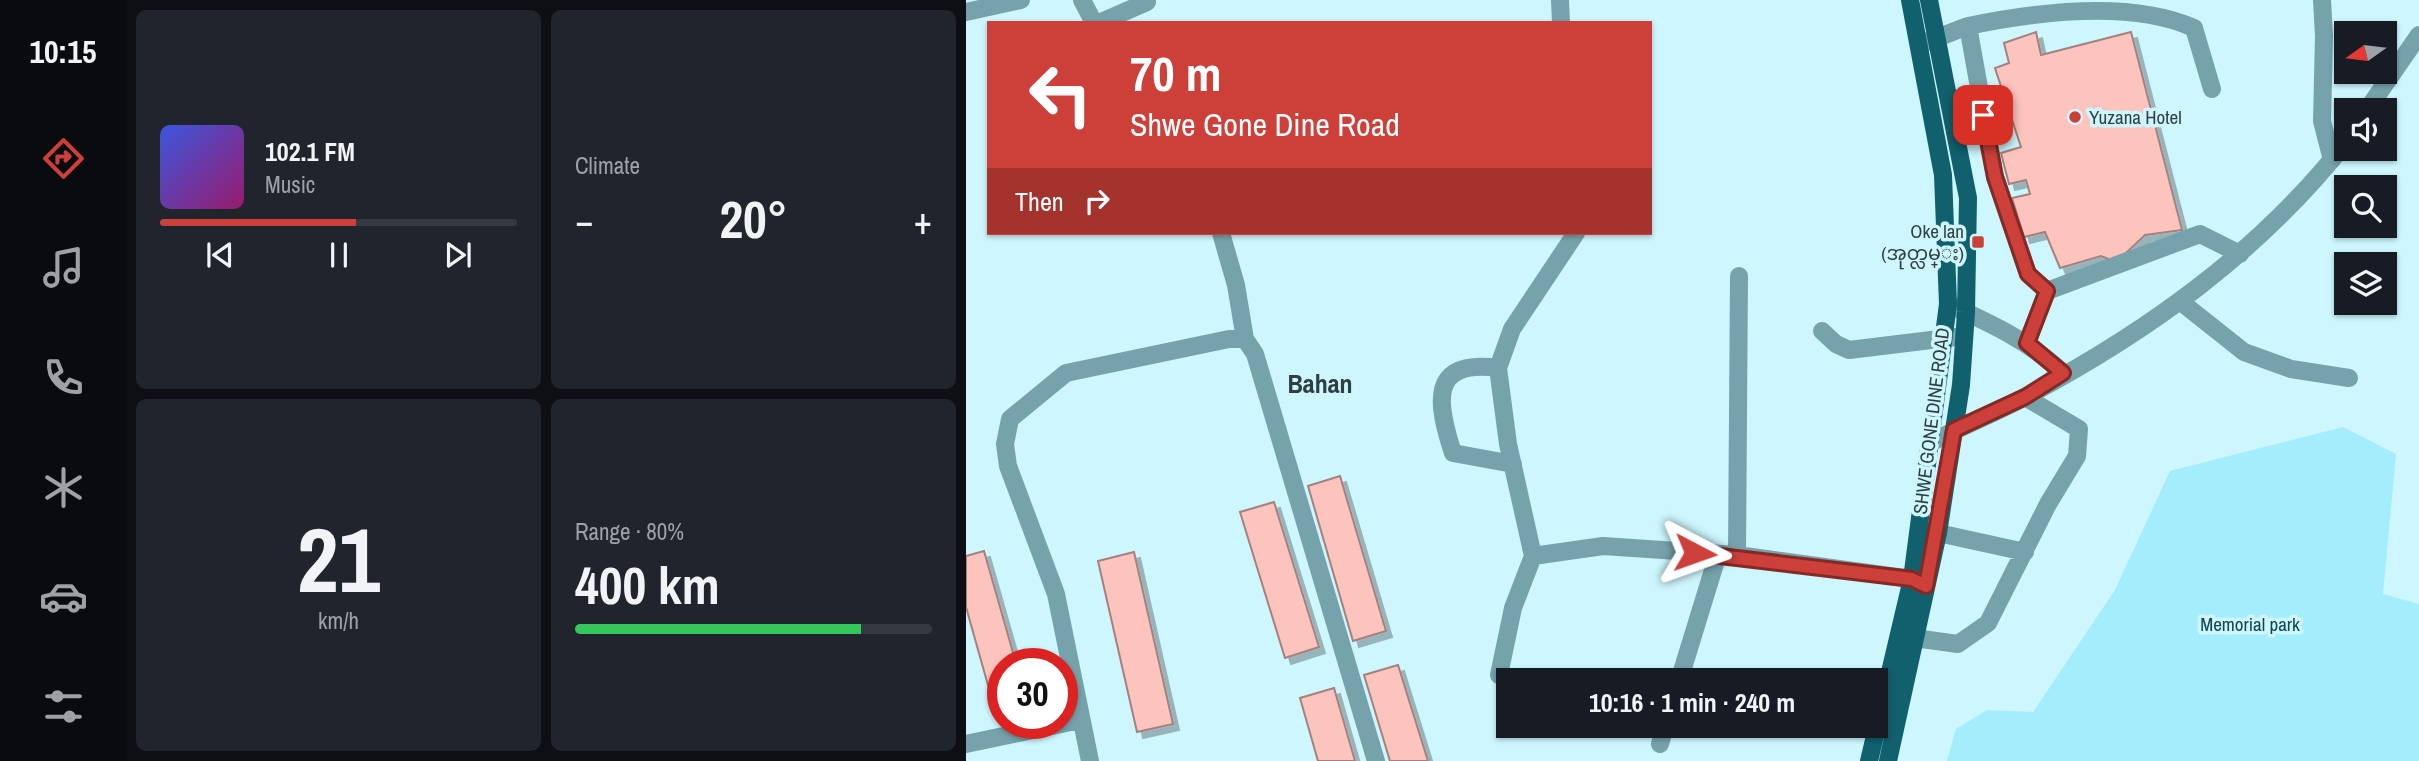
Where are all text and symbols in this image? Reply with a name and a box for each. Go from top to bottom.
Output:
north arrow [2334,21,2398,84]
map controls [2334,21,2397,315]
text: 10:15 [29,30,97,73]
text: 70 m [1130,40,1222,106]
icon: left [1015,49,1106,140]
pin [1953,85,2013,145]
icon: arrive [1964,96,2002,134]
button: sound [2334,98,2397,161]
text: Shwe Gone Dine Road [1130,103,1400,146]
place label: Yuzana Hotel [2089,104,2182,130]
marker: Yuzana Hotel [2067,109,2083,125]
icon: directions [39,134,88,183]
text: 102.1 FM [265,134,355,169]
text: Climate [575,150,640,181]
text: Music [265,169,315,200]
button: search [2334,175,2397,238]
icon: right [1078,182,1116,220]
text: 20° [719,184,788,254]
text: Then [1015,184,1064,219]
text: − [575,195,593,246]
text: + [914,195,932,246]
place label: Oke lan (အုတ္လမ္း) [1881,218,1964,270]
marker: Oke lan (အုတ္လမ္း) [1970,234,1986,250]
icon: previous [201,236,239,274]
icon: pause [320,236,358,274]
icon: next [439,236,477,274]
icon: music [39,243,88,292]
button: layers [2334,252,2397,315]
street label: SHWE GONE DINE ROAD [1907,326,1955,516]
icon: phone [39,353,88,402]
district label: Bahan [1287,366,1353,401]
icon: climate [39,463,88,512]
text: 21 [297,498,380,620]
text: Range · 80% [575,516,684,547]
position arrow [1658,516,1732,590]
text: 400 km [575,550,720,620]
icon: car [39,572,88,621]
text: km/h [318,605,359,636]
park label: Memorial park [2200,611,2300,637]
speed limit sign: 30 [987,648,1078,739]
icon: filters [39,682,88,731]
text: 10:16 · 1 min · 240 m [1589,685,1795,720]

